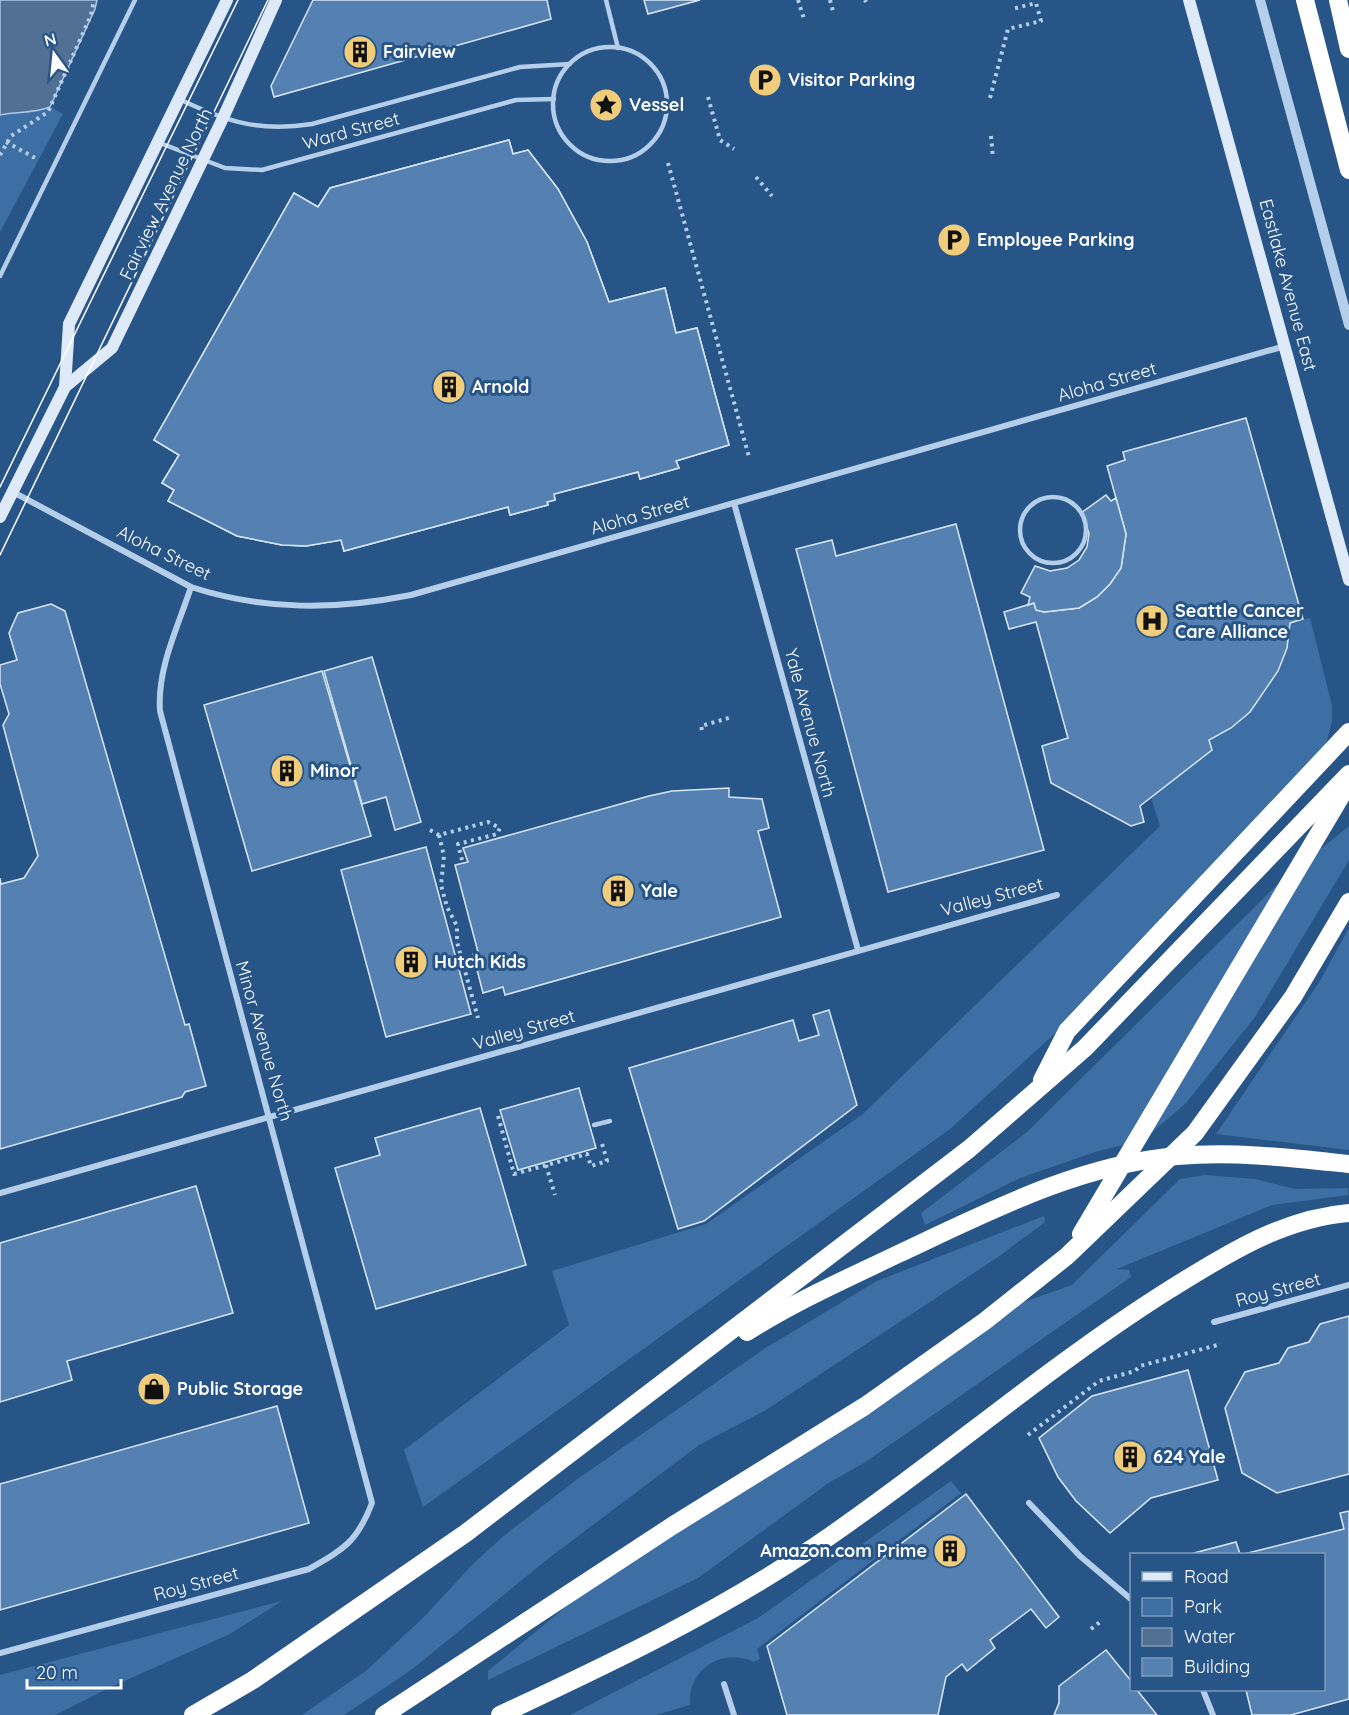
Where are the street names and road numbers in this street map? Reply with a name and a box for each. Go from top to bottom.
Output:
street label: Fairview Avenue North [114,104,217,283]
street label: Ward Street [300,107,402,155]
street label: Eastlake Avenue East [1254,196,1323,373]
street label: Aloha Street [1055,356,1159,407]
street label: Aloha Street [588,489,692,540]
street label: Aloha Street [113,520,215,585]
street label: Yale Avenue North [780,646,841,800]
street label: Valley Street [938,872,1046,921]
street label: Minor Avenue North [231,958,298,1124]
street label: Valley Street [470,1004,578,1055]
street label: Roy Street [1233,1267,1323,1312]
street label: Roy Street [151,1561,241,1606]

